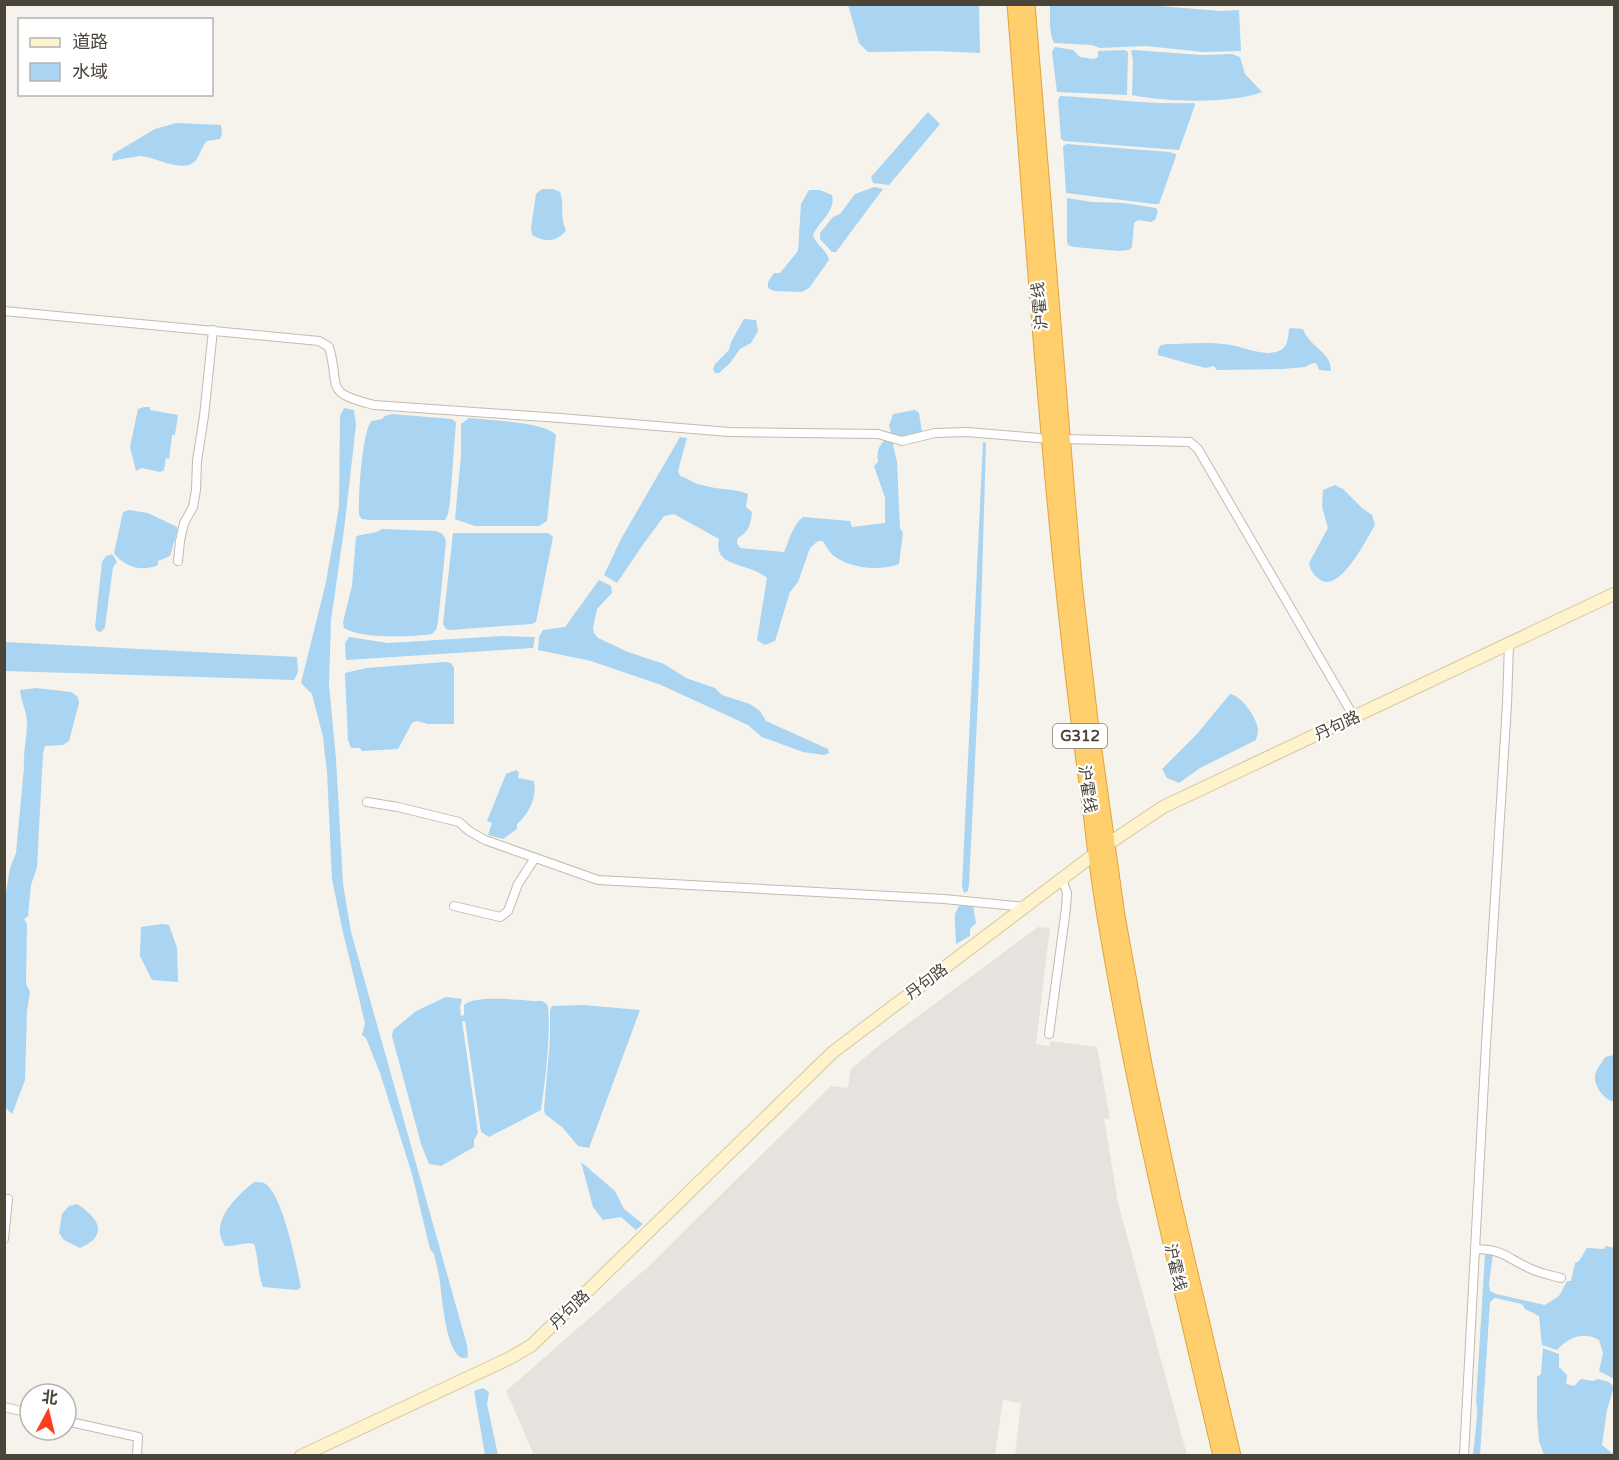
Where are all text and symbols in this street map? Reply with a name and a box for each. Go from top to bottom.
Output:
legend [18,18,213,96]
text: 道路 [72,31,108,53]
text: 水域 [72,61,108,83]
street label: 沪霍线 [1028,281,1052,331]
street label: 丹句路 [1311,707,1363,745]
road number: G312 [1053,724,1107,748]
street label: 沪霍线 [1074,764,1100,814]
street label: 丹句路 [901,959,952,1004]
street label: 沪霍线 [1160,1242,1190,1293]
street label: 丹句路 [545,1286,594,1334]
north arrow [18,1382,78,1442]
text: 北 [41,1387,59,1409]

